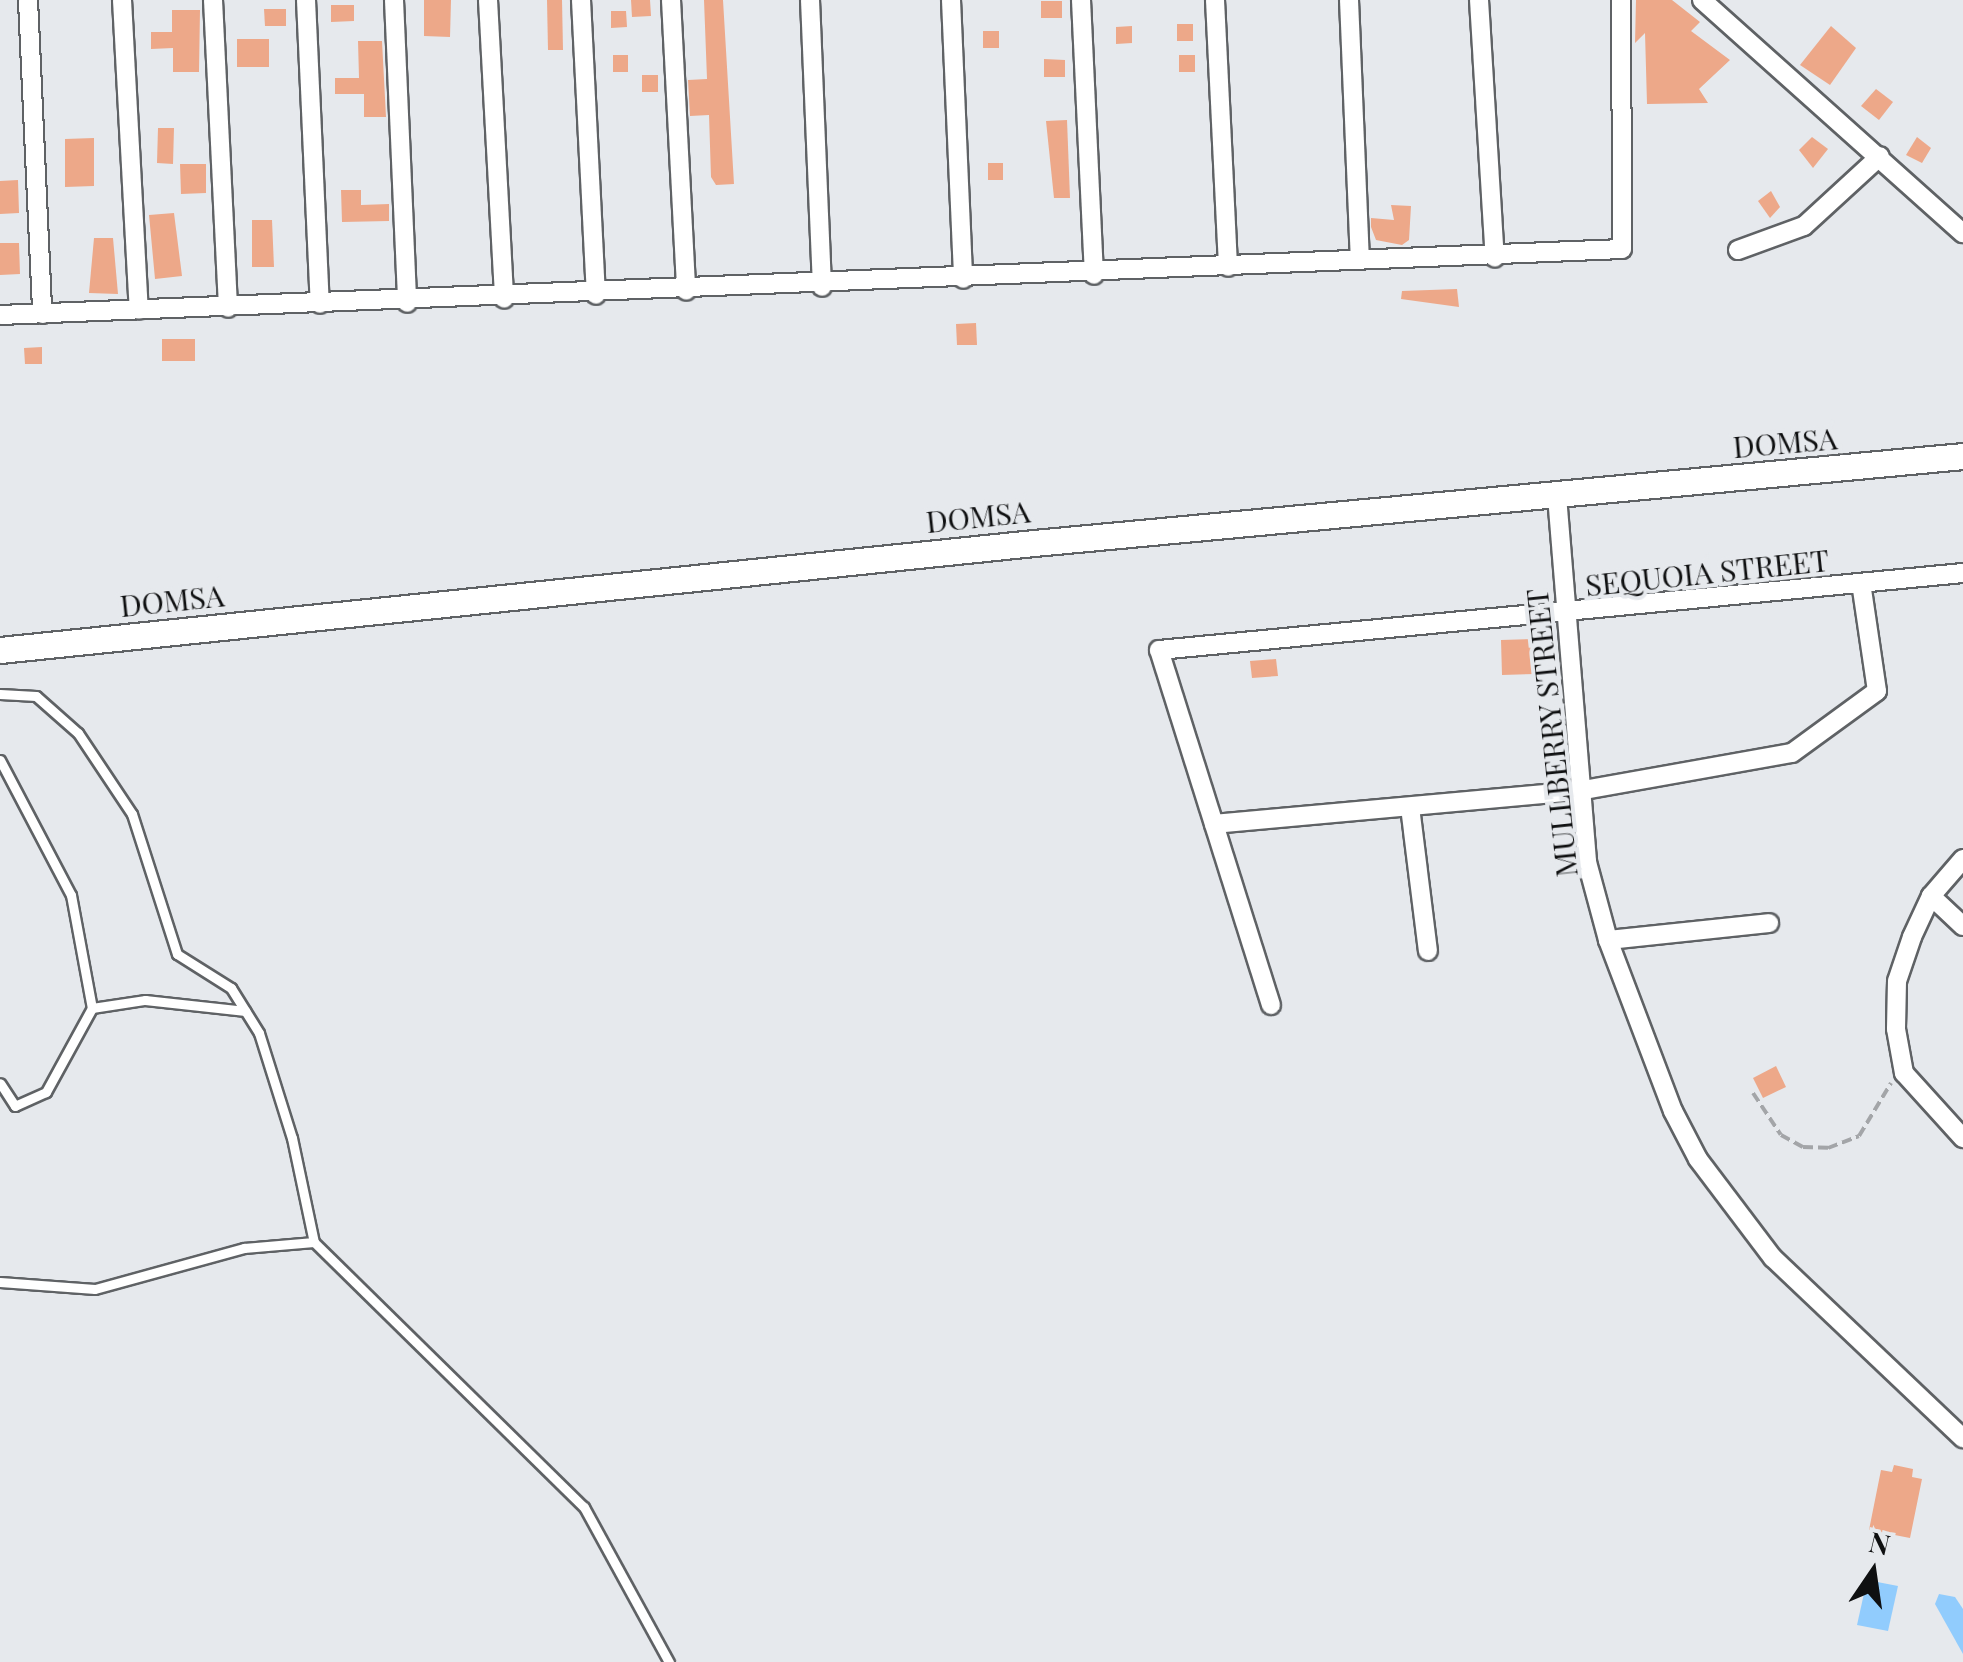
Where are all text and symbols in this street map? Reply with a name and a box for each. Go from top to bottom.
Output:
street label: DOMSA [1731,420,1839,464]
street label: DOMSA [924,493,1032,539]
street label: SEQUOIA STREET [1583,541,1831,603]
street label: DOMSA [118,577,226,623]
street label: MULLBERRY STREET [1518,587,1584,879]
north arrow [1823,1522,1923,1622]
text: N [1866,1522,1894,1563]

